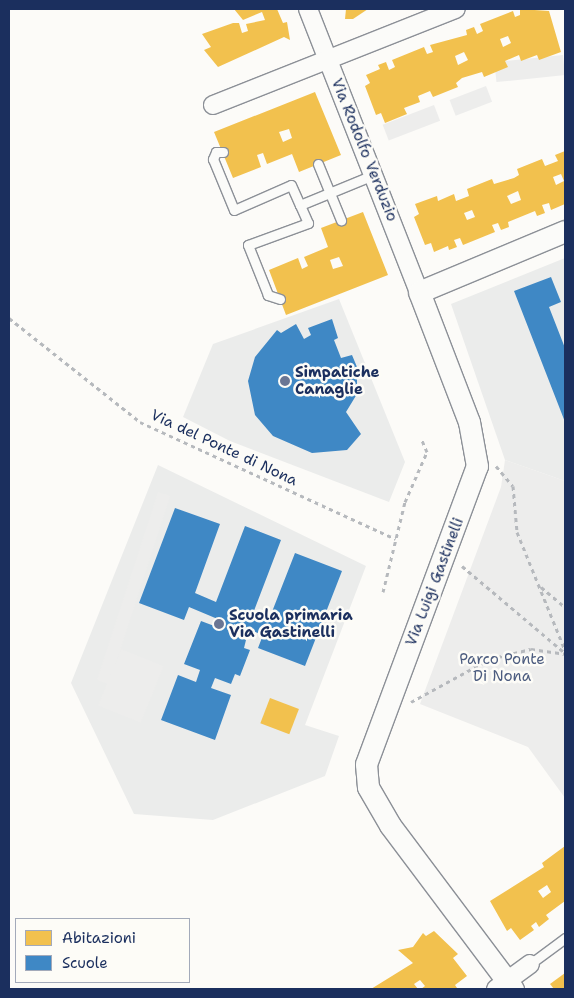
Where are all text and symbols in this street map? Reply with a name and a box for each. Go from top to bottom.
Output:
street label: Via Rodolfo Verduzio [327,76,401,224]
place label: Simpatiche Canaglie [295,363,380,398]
marker: Simpatiche Canaglie [279,375,291,387]
street label: Via del Ponte di Nona [148,406,300,490]
street label: Via Luigi Gastinelli [402,515,468,649]
place label: Scuola primaria Via Gastinelli [229,606,353,641]
marker: Scuola primaria Via Gastinelli [213,618,225,630]
park label: Parco Ponte Di Nona [459,650,545,685]
legend [15,918,190,983]
text: Abitazioni [62,928,136,948]
text: Scuole [62,953,108,973]

